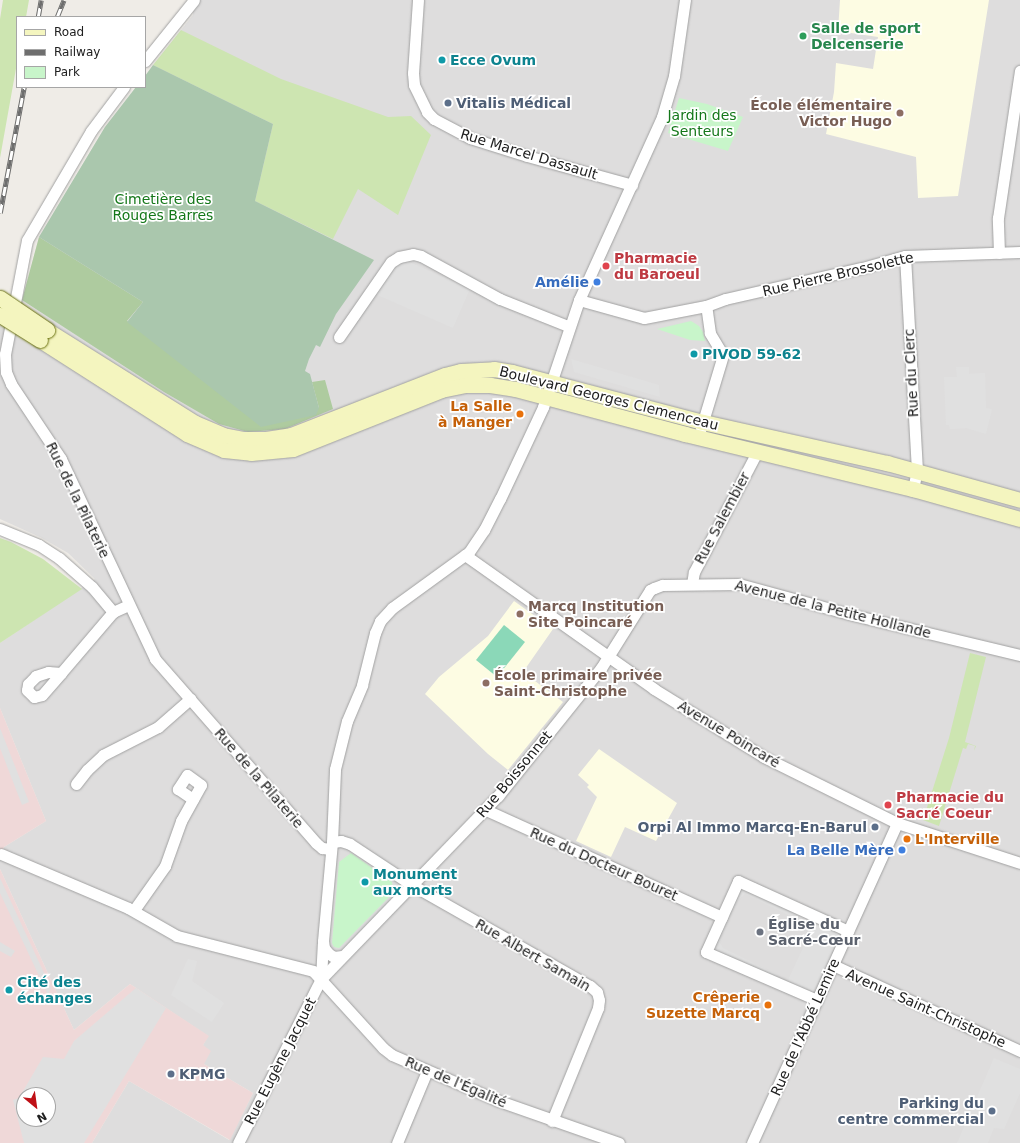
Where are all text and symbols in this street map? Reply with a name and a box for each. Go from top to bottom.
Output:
legend [16,16,146,88]
place label: Salle de sport Delcenserie [811,20,920,52]
text: Road [54,25,84,39]
marker: Salle de sport Delcenserie [798,31,808,41]
text: Railway [54,45,100,59]
place label: Ecce Ovum [450,52,536,68]
marker: Ecce Ovum [437,55,447,65]
text: Park [54,65,80,79]
place label: Vitalis Médical [456,95,571,111]
place label: École élémentaire Victor Hugo [750,97,892,130]
marker: Vitalis Médical [443,98,453,108]
park label: Jardin des Senteurs [667,107,737,140]
marker: École élémentaire Victor Hugo [895,108,905,118]
street label: Rue Marcel Dassault [458,125,600,183]
park label: Cimetière des Rouges Barres [113,191,213,224]
street label: Rue Pierre Brossolette [761,248,915,300]
place label: Pharmacie du Baroeul [614,250,700,282]
marker: Pharmacie du Baroeul [601,261,611,271]
place label: Amélie [535,274,589,290]
marker: Amélie [592,277,602,287]
street label: Rue du Clerc [900,328,922,418]
place label: PIVOD 59-62 [702,346,801,362]
marker: PIVOD 59-62 [689,349,699,359]
street label: Boulevard Georges Clemenceau [498,363,720,433]
place label: La Salle à Manger [438,398,512,430]
marker: La Salle à Manger [515,409,525,419]
street label: Rue de la Pilaterie [43,439,113,561]
street label: Rue Salembier [691,469,753,567]
street label: Avenue de la Petite Hollande [733,576,933,642]
place label: Marcq Institution Site Poincaré [528,598,664,630]
marker: Marcq Institution Site Poincaré [515,609,525,619]
place label: École primaire privée Saint-Christophe [494,667,662,700]
marker: École primaire privée Saint-Christophe [481,678,491,688]
street label: Avenue Poincaré [675,697,783,771]
street label: Rue de la Pilaterie [211,725,307,831]
street label: Rue Boissonnet [473,727,555,821]
place label: Pharmacie du Sacré Coeur [896,789,1004,822]
marker: Pharmacie du Sacré Coeur [883,800,893,810]
place label: Orpi Al Immo Marcq-En-Barul [638,819,867,835]
marker: Orpi Al Immo Marcq-En-Barul [870,822,880,832]
street label: Rue du Docteur Bouret [527,824,681,904]
place label: L'Interville [915,831,999,847]
marker: L'Interville [902,834,912,844]
place label: La Belle Mère [787,842,894,858]
marker: La Belle Mère [897,845,907,855]
place label: Monument aux morts [373,866,457,898]
marker: Monument aux morts [360,877,370,887]
street label: Rue Albert Samain [472,915,594,995]
place label: Église du Sacré-Cœur [768,916,861,948]
marker: Église du Sacré-Cœur [755,927,765,937]
street label: Rue de l'Abbé Lemire [767,956,843,1098]
street label: Avenue Saint-Christophe [843,965,1009,1051]
place label: Cité des échanges [17,974,92,1006]
marker: Cité des échanges [4,985,14,995]
place label: Crêperie Suzette Marcq [646,989,760,1022]
street label: Rue Eugène Jacquet [241,995,319,1127]
marker: Crêperie Suzette Marcq [763,1000,773,1010]
street label: Rue de l'Égalité [403,1053,509,1111]
place label: KPMG [179,1066,226,1082]
marker: KPMG [166,1069,176,1079]
north arrow [16,1087,56,1127]
place label: Parking du centre commercial [837,1095,984,1128]
marker: Parking du centre commercial [987,1106,997,1116]
text: N [34,1109,49,1125]

